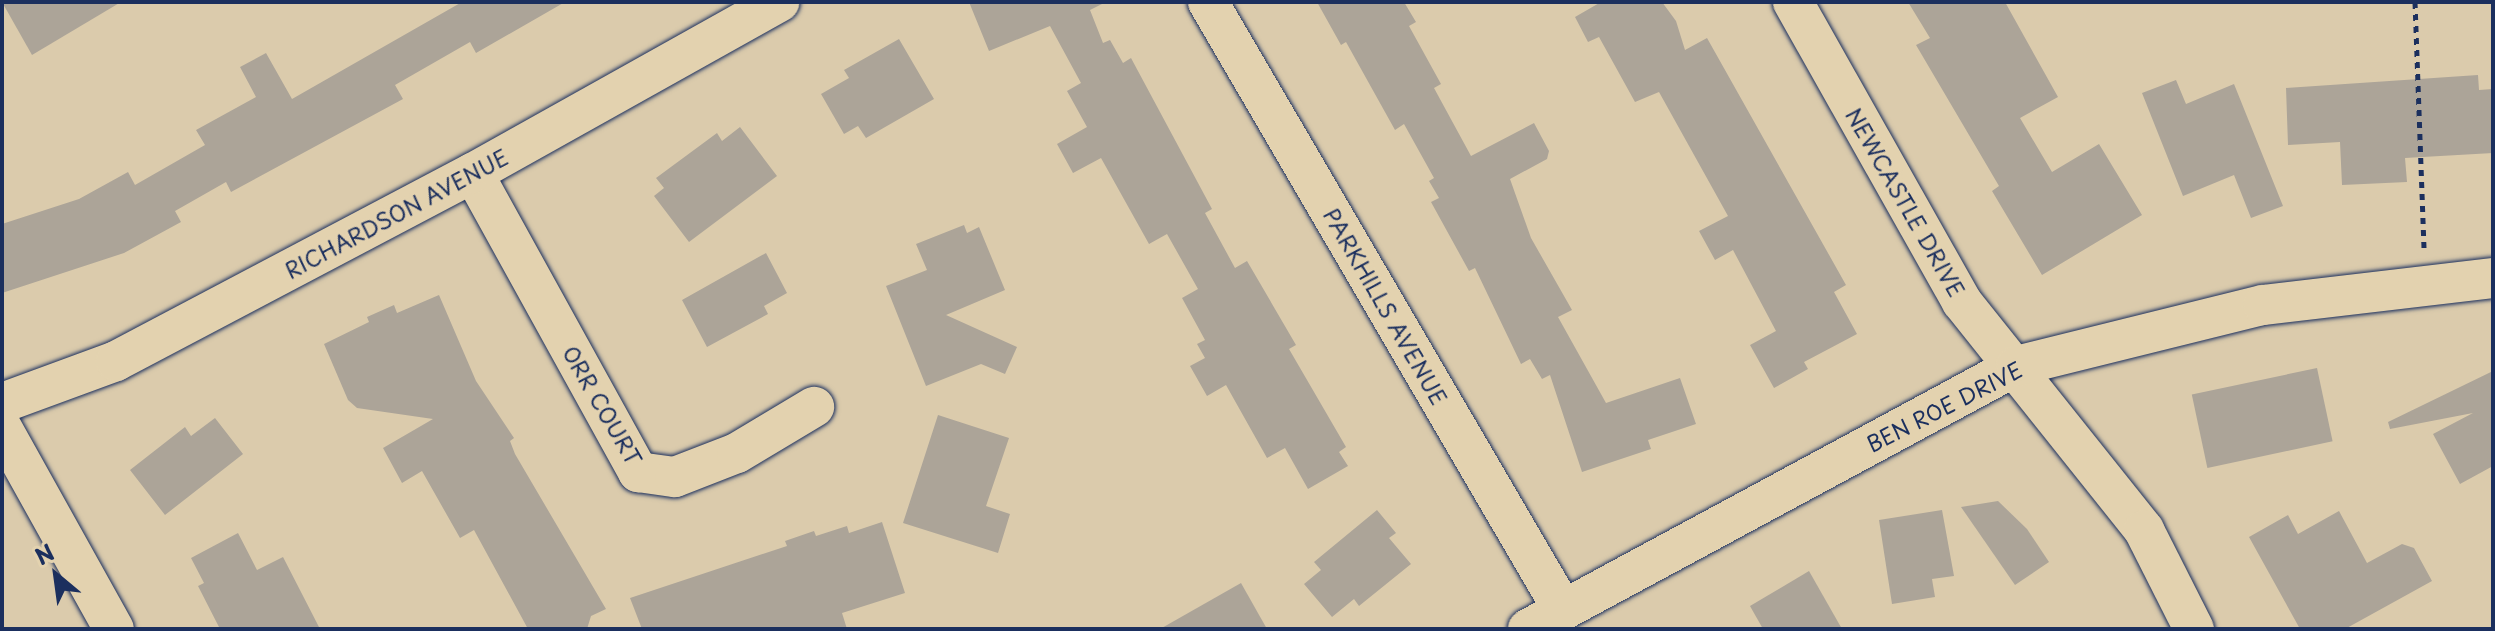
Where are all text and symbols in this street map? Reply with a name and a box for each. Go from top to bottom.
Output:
street label: NEWCASTLE DRIVE [1841,102,1971,302]
street label: RICHARDSON AVENUE [280,143,512,283]
street label: PARKHILLS AVENUE [1319,203,1453,409]
street label: ORR COURT [558,340,648,470]
street label: BEN ROE DRIVE [1860,354,2028,458]
north arrow [16,535,96,615]
text: N [28,535,60,572]

